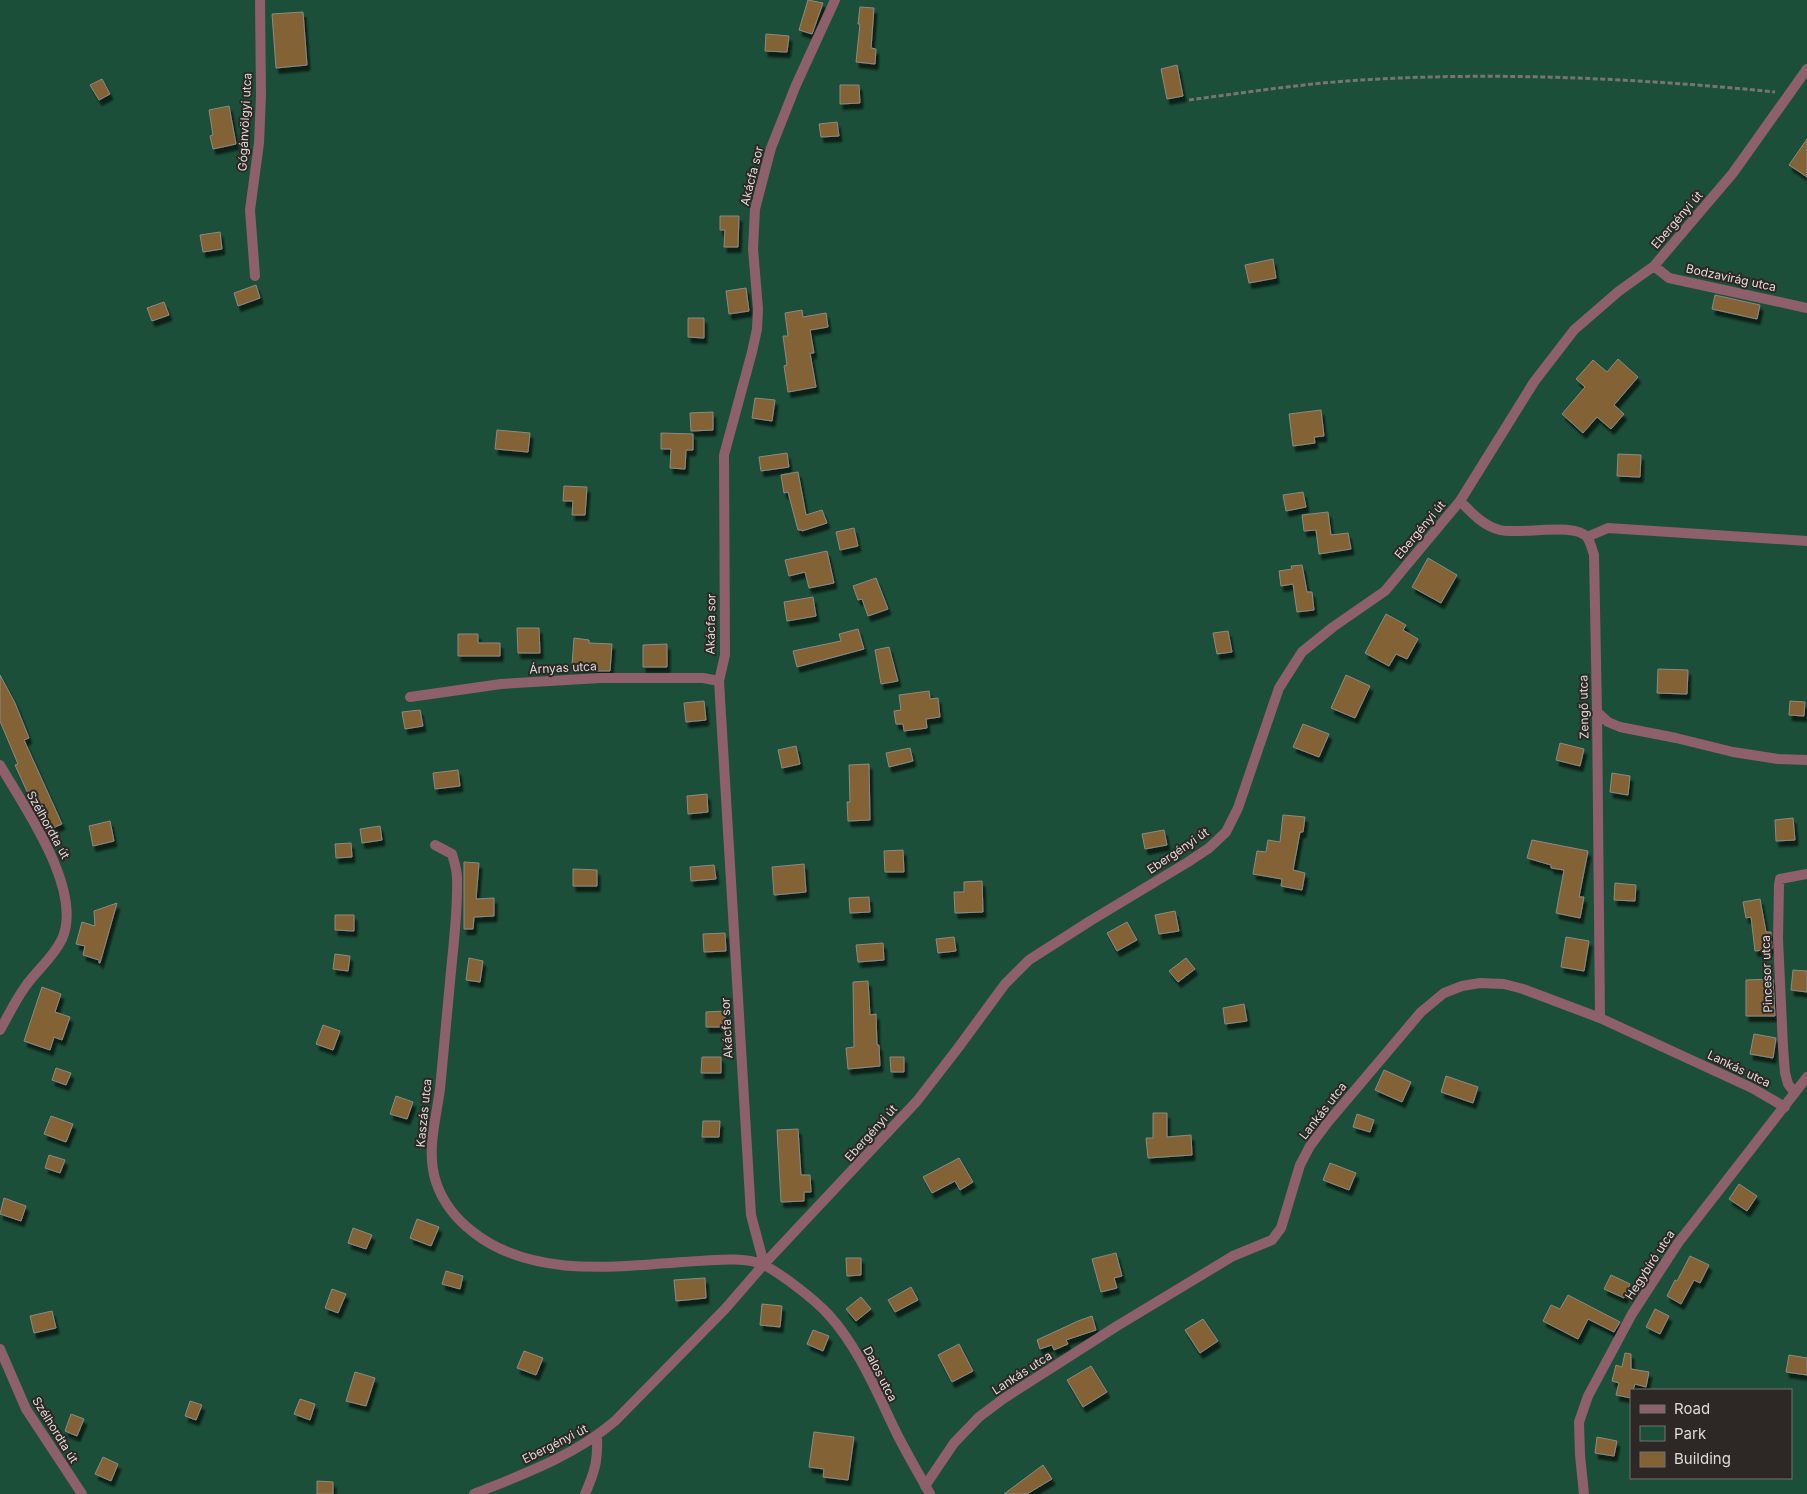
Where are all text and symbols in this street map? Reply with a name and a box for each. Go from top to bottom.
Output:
street label: Gógánvölgyi utca [234,72,255,172]
street label: Akácfa sor [737,144,766,207]
street label: Ebergényi út [1648,188,1706,251]
street label: Bodzavirág utca [1685,261,1778,294]
street label: Ebergényi út [1391,498,1448,562]
street label: Akácfa sor [702,593,719,655]
street label: Árnyas utca [529,658,597,677]
street label: Zengő utca [1575,675,1592,739]
street label: Szélhordta út [24,788,73,861]
street label: Ebergényi út [1144,824,1211,877]
street label: Pincesor utca [1758,935,1775,1013]
street label: Akácfa sor [717,997,736,1059]
street label: Lankás utca [1705,1047,1773,1090]
street label: Kaszás utca [412,1078,435,1148]
street label: Lankás utca [1296,1079,1350,1142]
street label: Ebergényi út [841,1101,900,1164]
street label: Hegybíró utca [1622,1227,1678,1302]
street label: Dalos utca [860,1344,901,1404]
street label: Lankás utca [989,1348,1054,1397]
legend [1630,1389,1792,1479]
street label: Szélhordta út [29,1394,82,1466]
text: Road [1674,1399,1710,1418]
street label: Ebergényi út [520,1421,590,1466]
text: Park [1674,1424,1707,1443]
text: Building [1674,1449,1731,1468]

